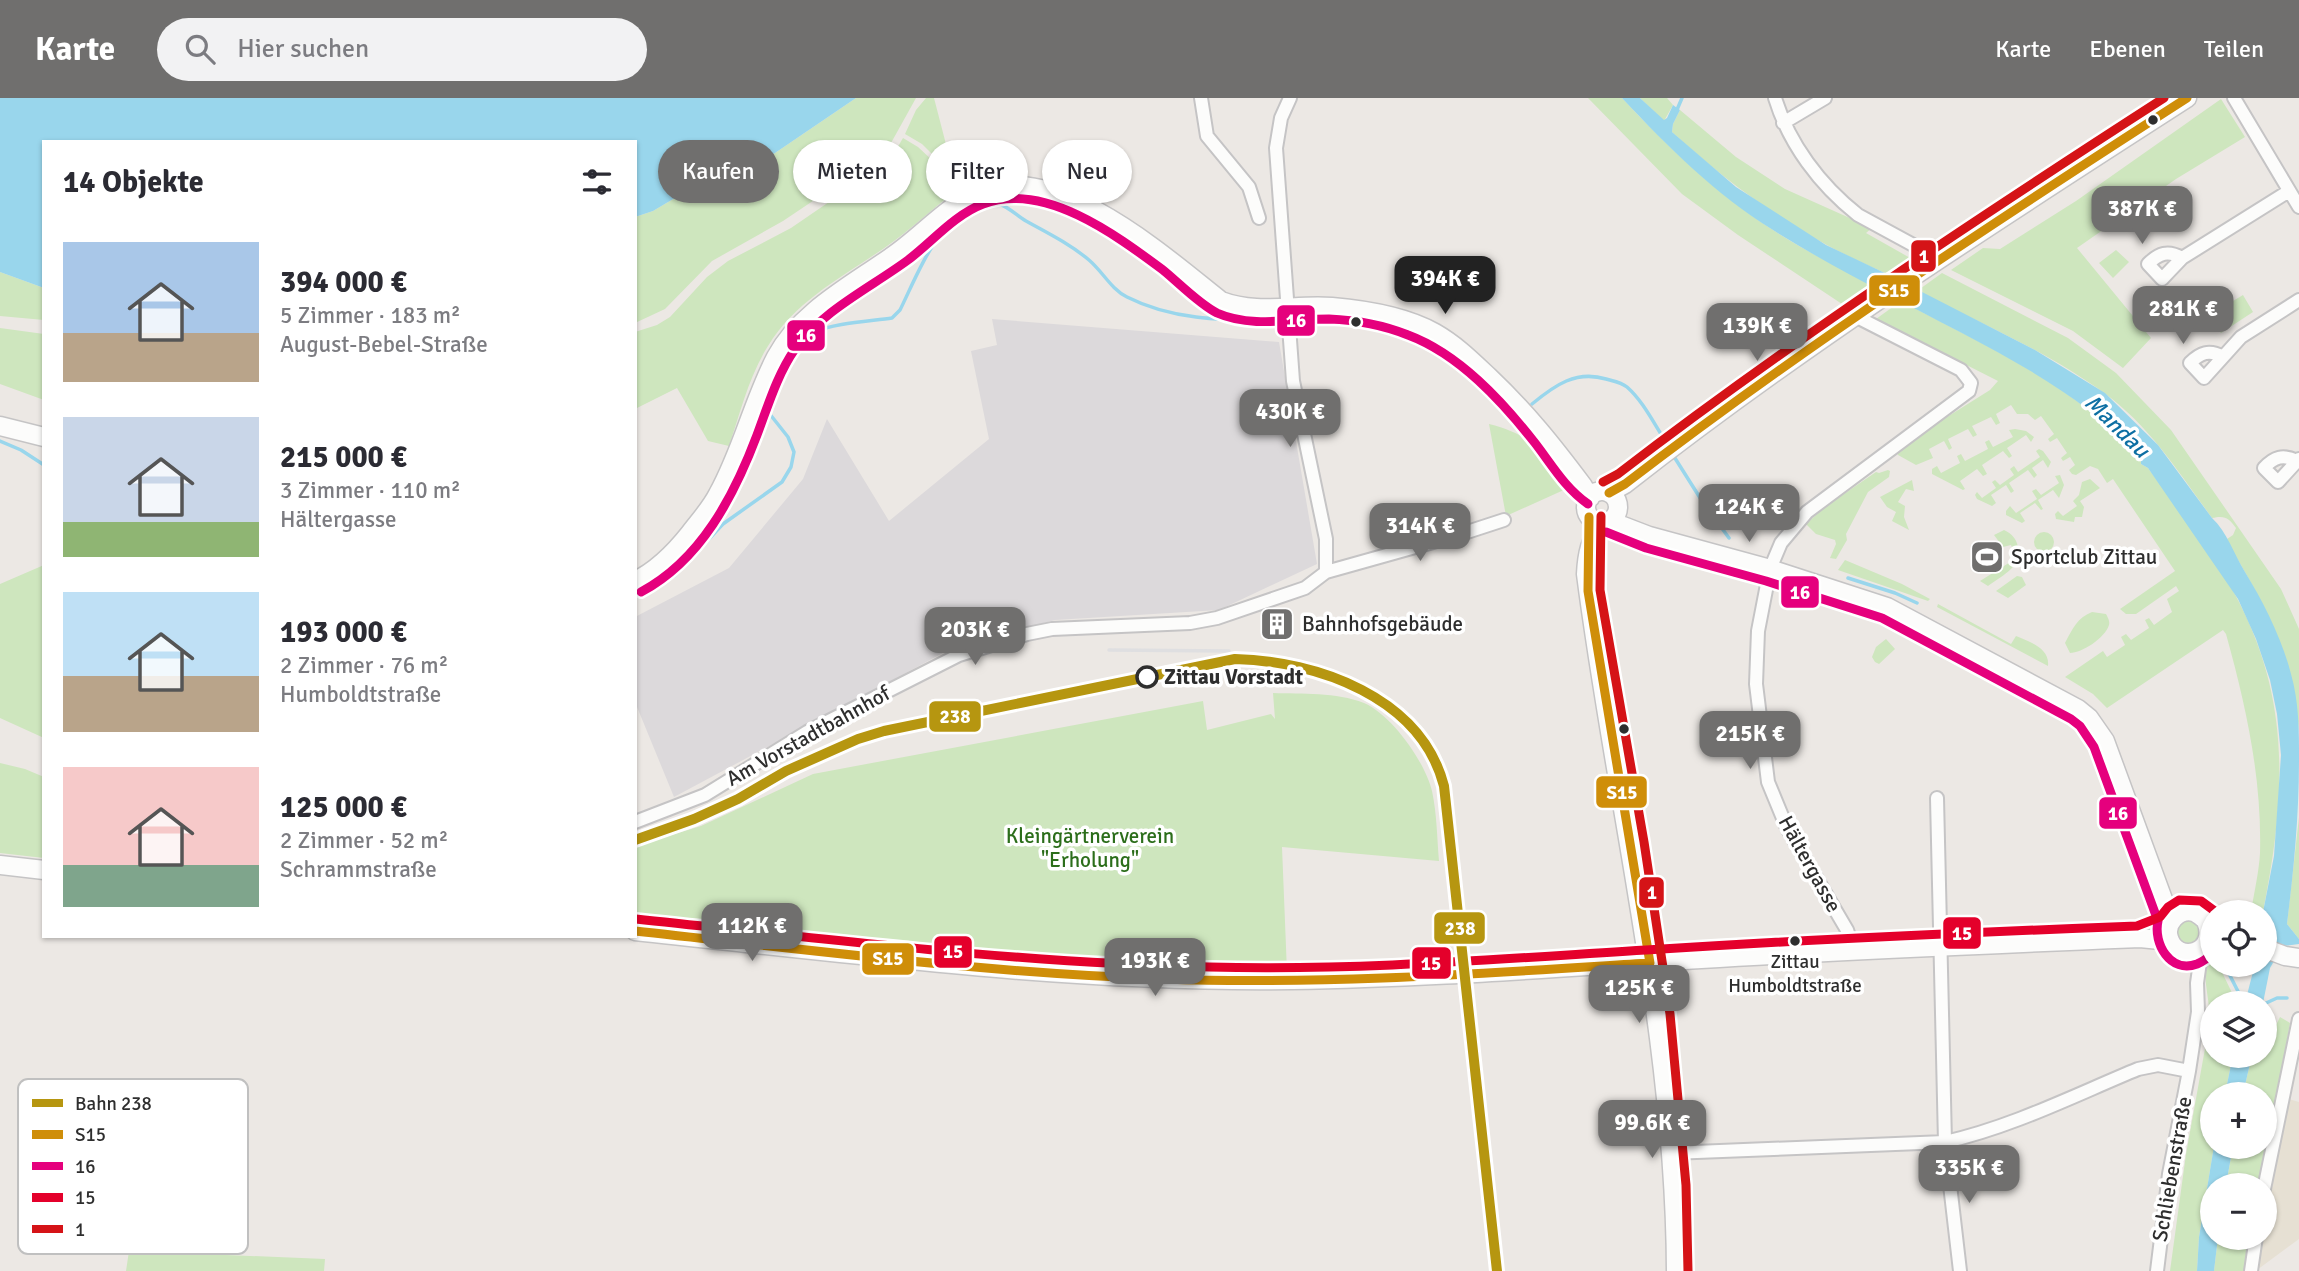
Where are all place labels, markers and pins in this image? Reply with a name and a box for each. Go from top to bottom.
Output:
unlabelled marker [2146,113,2160,127]
pin: 387K € [2085,186,2199,246]
pin: 394K € [1388,256,1502,316]
pin: 281K € [2126,286,2240,346]
pin: 139K € [1700,303,1814,363]
unlabelled marker [1349,315,1363,329]
pin: 430K € [1233,390,1347,449]
pin: 124K € [1692,484,1806,544]
pin: 314K € [1363,504,1477,563]
sports icon: Sportclub Zittau [1968,538,2006,576]
place label: Sportclub Zittau [2011,544,2157,570]
building icon: Bahnhofsgebäude [1258,605,1296,643]
pin: 203K € [918,608,1032,667]
place label: Bahnhofsgebäude [1302,611,1463,637]
place label: Zittau Vorstadt [1164,664,1303,690]
marker: Zittau Vorstadt [1136,666,1158,688]
pin: 215K € [1693,712,1807,771]
unlabelled marker [1617,722,1631,736]
pin: 112K € [695,904,809,963]
marker: Zittau Humboldtstraße [1788,934,1802,948]
pin: 193K € [1098,939,1212,998]
place label: Zittau Humboldtstraße [1728,950,1862,998]
pin: 125K € [1582,965,1696,1025]
pin: 99.6K € [1587,1100,1717,1160]
pin: 335K € [1912,1146,2026,1205]

